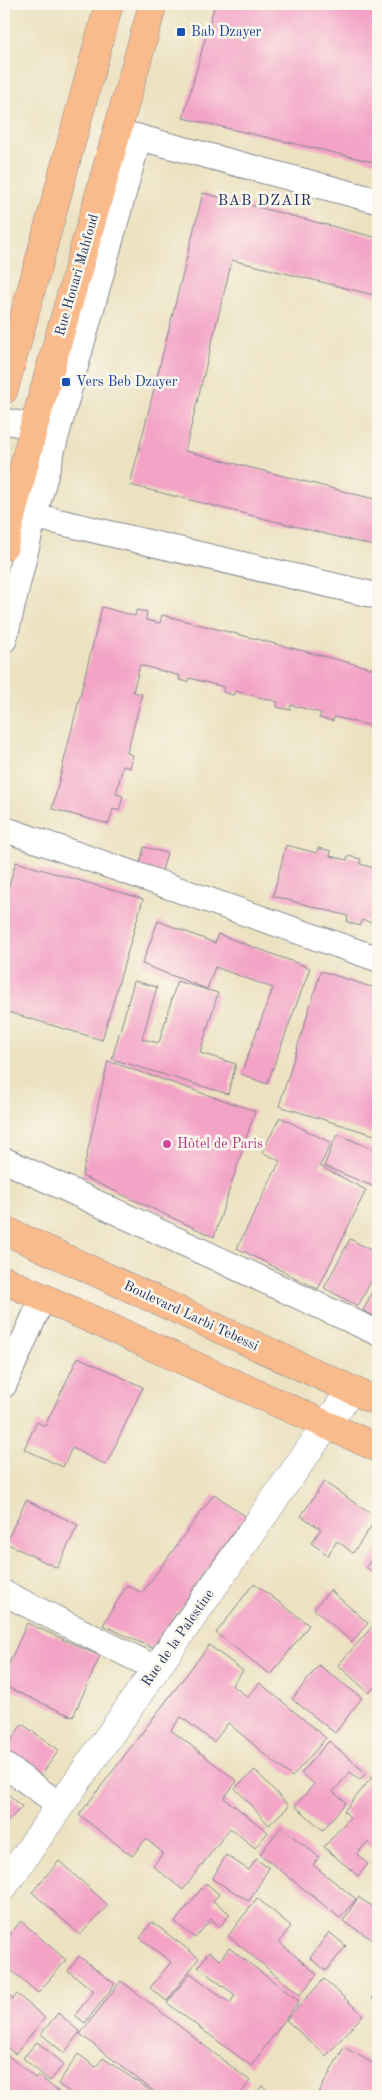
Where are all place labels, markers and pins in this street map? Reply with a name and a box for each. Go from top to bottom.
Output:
place label: Bab Dzayer [191,25,262,39]
marker: Bab Dzayer [175,26,187,38]
place label: Vers Beb Dzayer [76,375,178,389]
marker: Vers Beb Dzayer [60,376,72,388]
place label: Hôtel de Paris [177,1137,263,1151]
marker: Hôtel de Paris [161,1138,173,1150]

